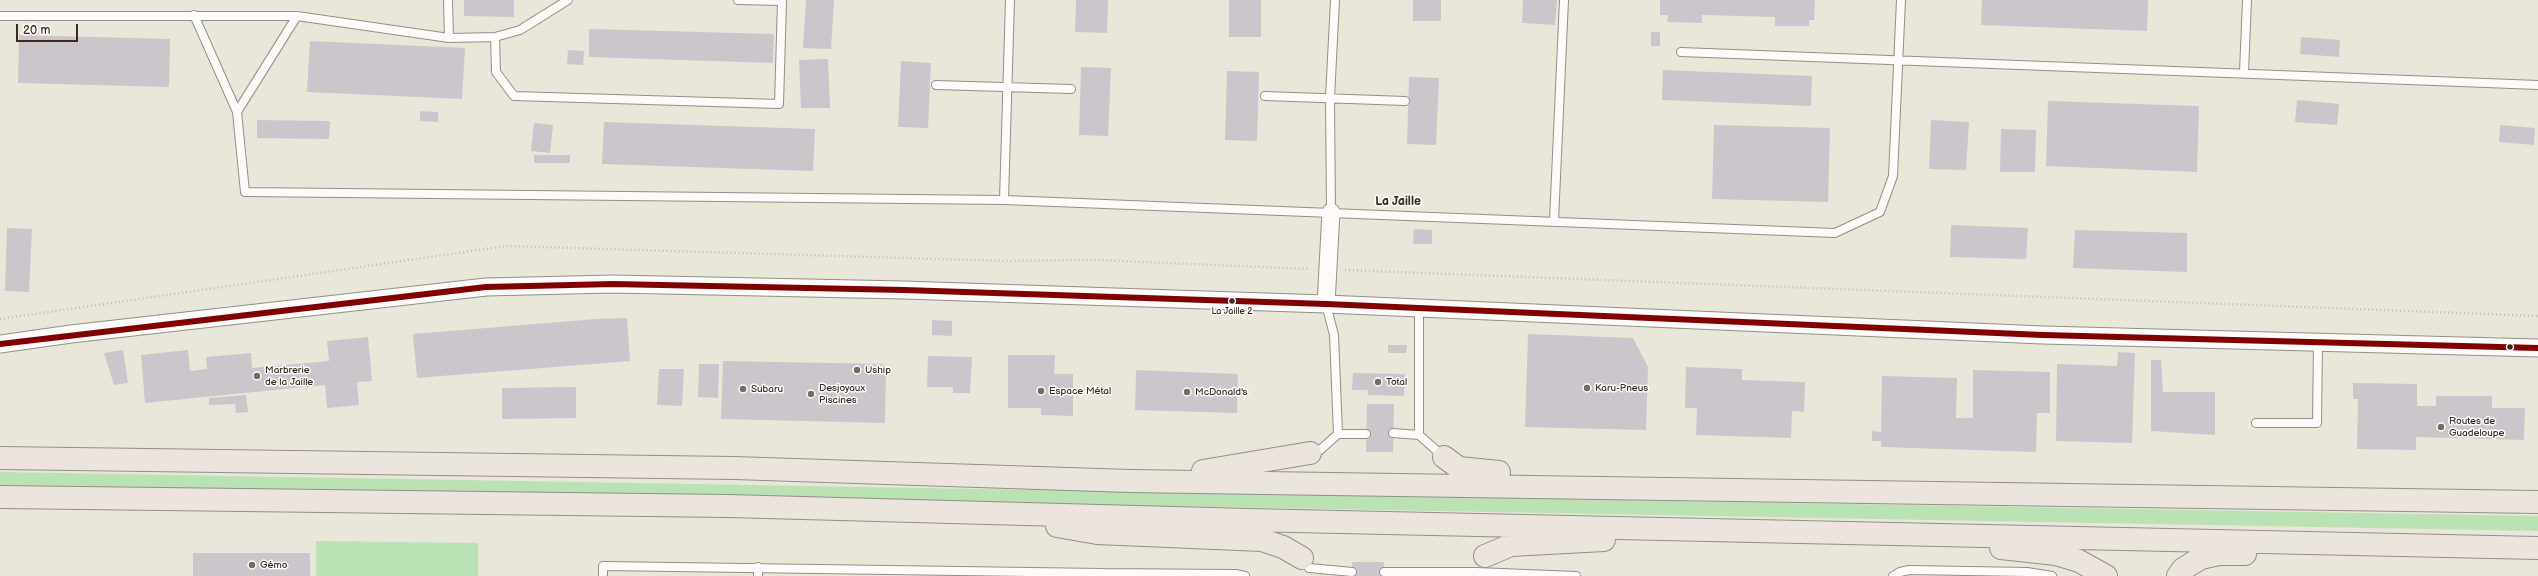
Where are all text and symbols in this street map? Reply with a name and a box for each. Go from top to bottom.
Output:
scale bar [18,16,80,42]
text: 20 m [23,23,50,38]
district label: La Jaille [1375,195,1421,209]
marker: La Jaille 2 [1227,296,1237,306]
place label: La Jaille 2 [1211,307,1253,317]
unlabelled marker [2505,342,2515,352]
place label: Marbrerie de la Jaille [265,364,313,388]
place label: Uship [865,364,891,376]
marker: Uship [852,365,862,375]
marker: Marbrerie de la Jaille [252,371,262,381]
place label: Total [1386,376,1407,388]
marker: Total [1373,377,1383,387]
place label: Desjoyaux Piscines [819,382,865,406]
place label: Karu-Pneus [1595,382,1648,394]
place label: Subaru [751,383,783,395]
marker: Karu-Pneus [1582,383,1592,393]
marker: Subaru [738,384,748,394]
place label: Espace Métal [1049,385,1111,397]
marker: Espace Métal [1036,386,1046,396]
place label: McDonald's [1195,386,1247,398]
marker: McDonald's [1182,387,1192,397]
marker: Desjoyaux Piscines [806,389,816,399]
place label: Routes de Guadeloupe [2449,415,2504,438]
marker: Routes de Guadeloupe [2436,422,2446,432]
place label: Gémo [260,559,287,571]
marker: Gémo [247,560,257,570]

